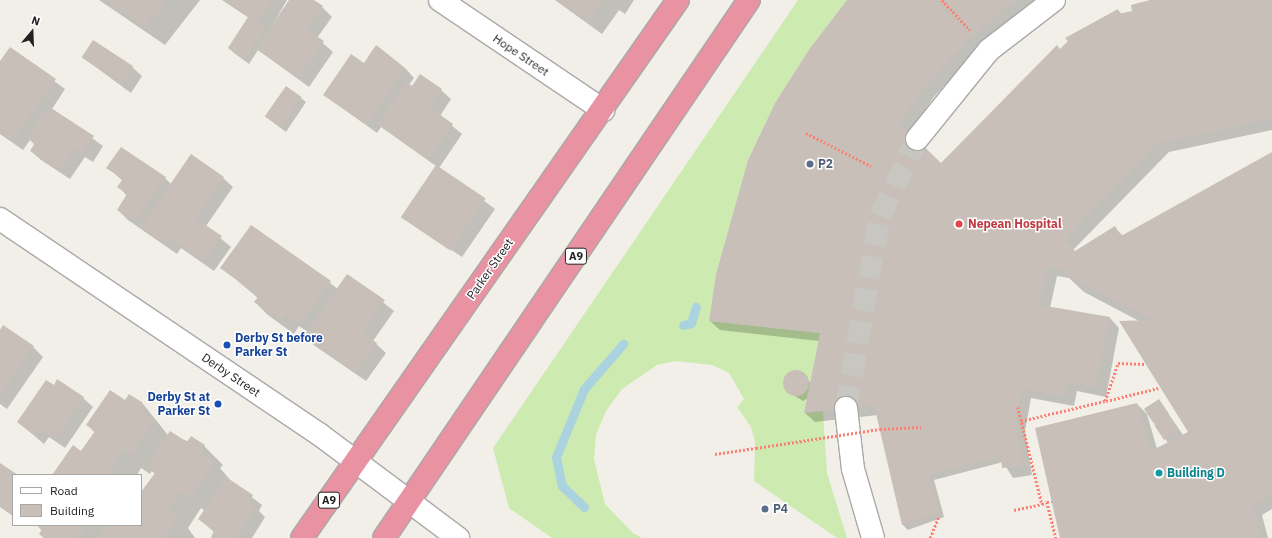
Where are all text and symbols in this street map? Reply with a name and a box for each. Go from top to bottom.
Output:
north arrow [12,12,52,52]
text: N [30,13,42,29]
street label: Hope Street [490,31,552,79]
place label: P2 [818,157,833,171]
marker: P2 [805,159,815,169]
place label: Nepean Hospital [968,217,1062,231]
marker: Nepean Hospital [953,218,965,230]
street label: Parker Street [464,236,516,302]
road number: A9 [564,247,588,265]
place label: Derby St before Parker St [235,331,323,359]
marker: Derby St before Parker St [222,340,232,350]
street label: Derby Street [199,350,263,400]
place label: Derby St at Parker St [147,390,210,418]
marker: Derby St at Parker St [213,399,223,409]
place label: Building D [1167,466,1225,480]
marker: Building D [1154,468,1164,478]
legend [12,474,142,526]
text: Road [50,483,78,498]
road number: A9 [317,491,341,509]
place label: P4 [773,502,788,516]
text: Building [50,503,94,518]
marker: P4 [760,504,770,514]

